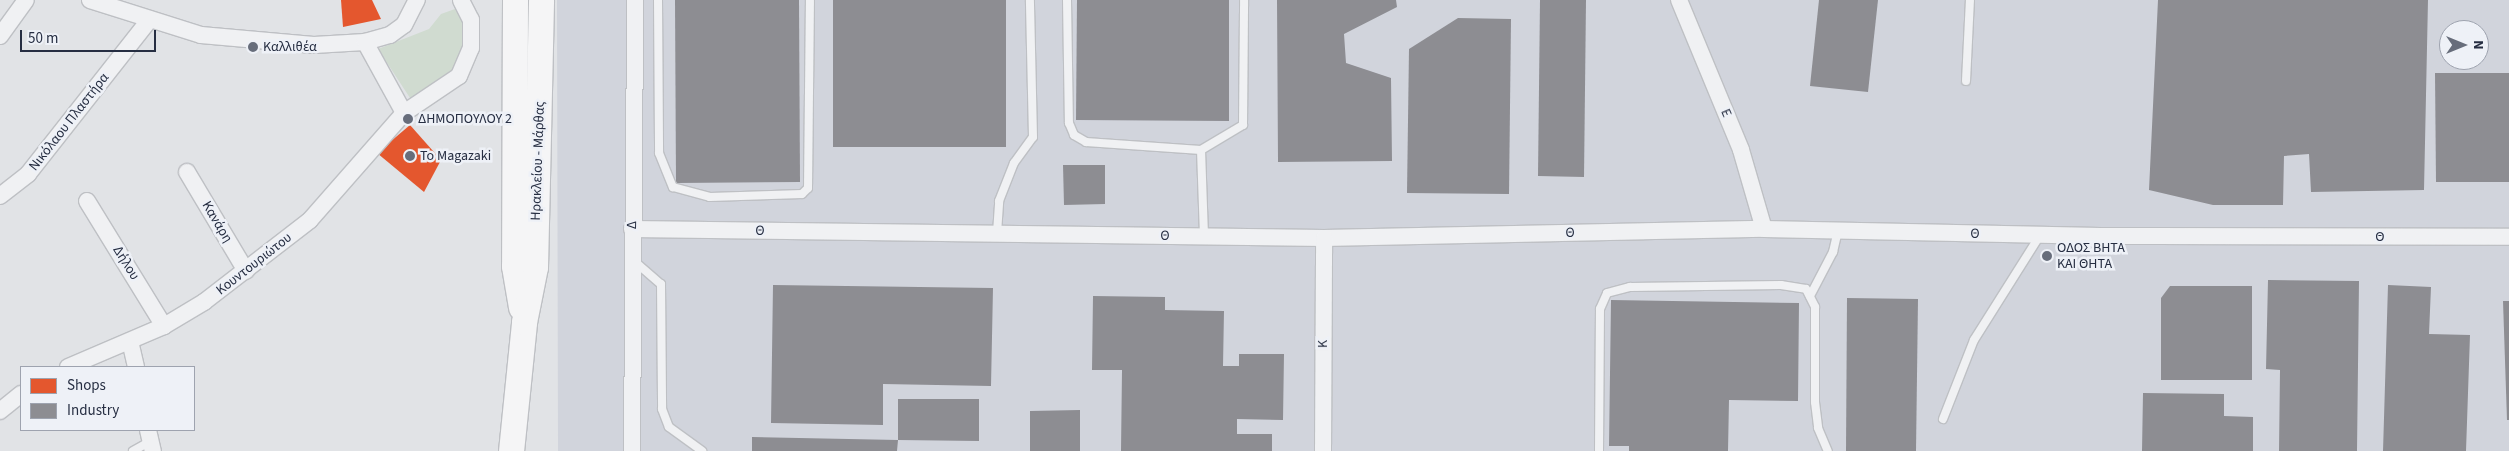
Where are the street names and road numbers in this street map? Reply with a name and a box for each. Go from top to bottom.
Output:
street label: Νικόλαου Πλαστήρα [26,70,112,174]
street label: Ηρακλείου - Μάρθας [528,101,548,221]
street label: Ε [1717,106,1735,120]
street label: Κανάρη [198,198,236,246]
street label: Δ [624,221,640,229]
street label: Θ [755,223,765,239]
street label: Θ [1565,225,1575,241]
street label: Θ [1970,226,1980,242]
street label: Θ [1160,228,1170,244]
street label: Κουντουριώτου [213,229,295,299]
street label: Θ [2375,229,2385,245]
street label: Δήλου [109,243,143,283]
street label: Κ [1315,340,1331,348]

